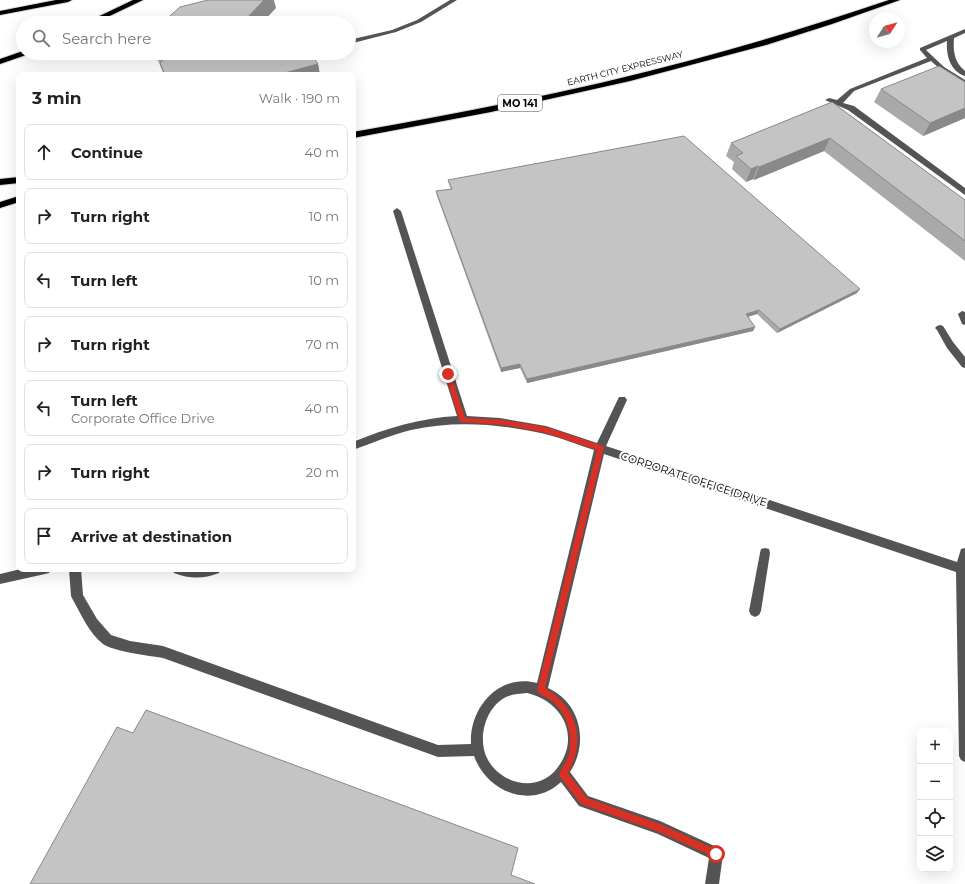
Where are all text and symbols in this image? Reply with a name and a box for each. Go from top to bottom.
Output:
north arrow [869,12,905,48]
search box [16,16,356,60]
icon: search [30,27,52,49]
text: Search here [62,29,151,48]
street label: EARTH CITY EXPRESSWAY [566,48,684,88]
text: 3 min [32,88,82,108]
text: Walk · 190 m [259,90,340,106]
road number: MO 141 [498,95,542,111]
icon: ahead [33,141,55,163]
text: Continue [71,143,143,162]
text: 40 m [305,144,339,160]
icon: right [33,205,55,227]
text: Turn right [71,207,150,226]
text: 10 m [309,208,339,224]
icon: left [33,269,55,291]
text: Turn left [71,271,138,290]
text: 10 m [309,272,339,288]
icon: right [33,333,55,355]
text: Turn right [71,335,150,354]
text: 70 m [306,336,339,352]
route end [439,365,457,383]
text: Turn left [71,391,138,410]
icon: left [33,397,55,419]
text: 40 m [305,400,339,416]
text: Corporate Office Drive [71,410,215,426]
street label: CORPORATE OFFICE DRIVE [619,449,769,509]
icon: right [33,461,55,483]
text: Turn right [71,463,150,482]
text: 20 m [306,464,339,480]
icon: arrive [33,525,55,547]
text: Arrive at destination [71,527,232,546]
map controls [917,728,953,872]
button: + [917,728,953,764]
button: − [917,764,953,800]
button: locate [917,800,953,836]
button: layers [917,836,953,872]
route start [707,845,725,863]

